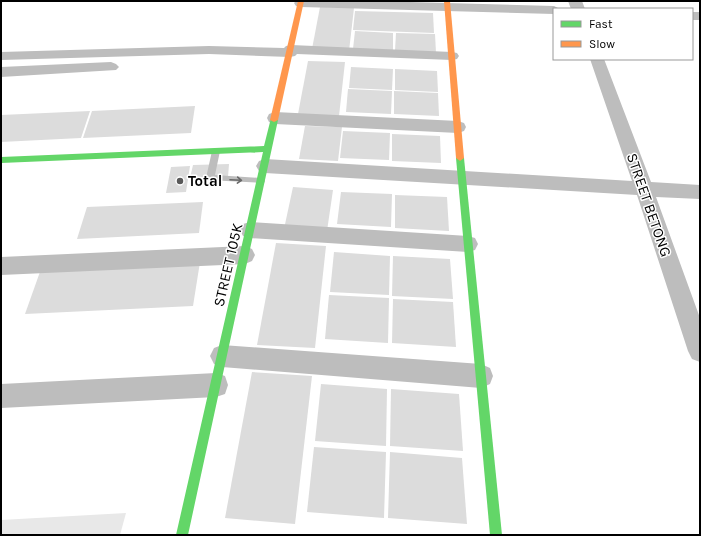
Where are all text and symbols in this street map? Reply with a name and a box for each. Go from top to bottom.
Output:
legend [553,8,693,60]
text: Fast [589,17,613,31]
text: Slow [589,37,615,51]
street label: STREET BETONG [623,151,675,259]
place label: Total [188,172,222,190]
marker: Total [175,176,185,186]
one-way arrow [229,176,242,183]
street label: STREET 105K [210,221,246,309]

